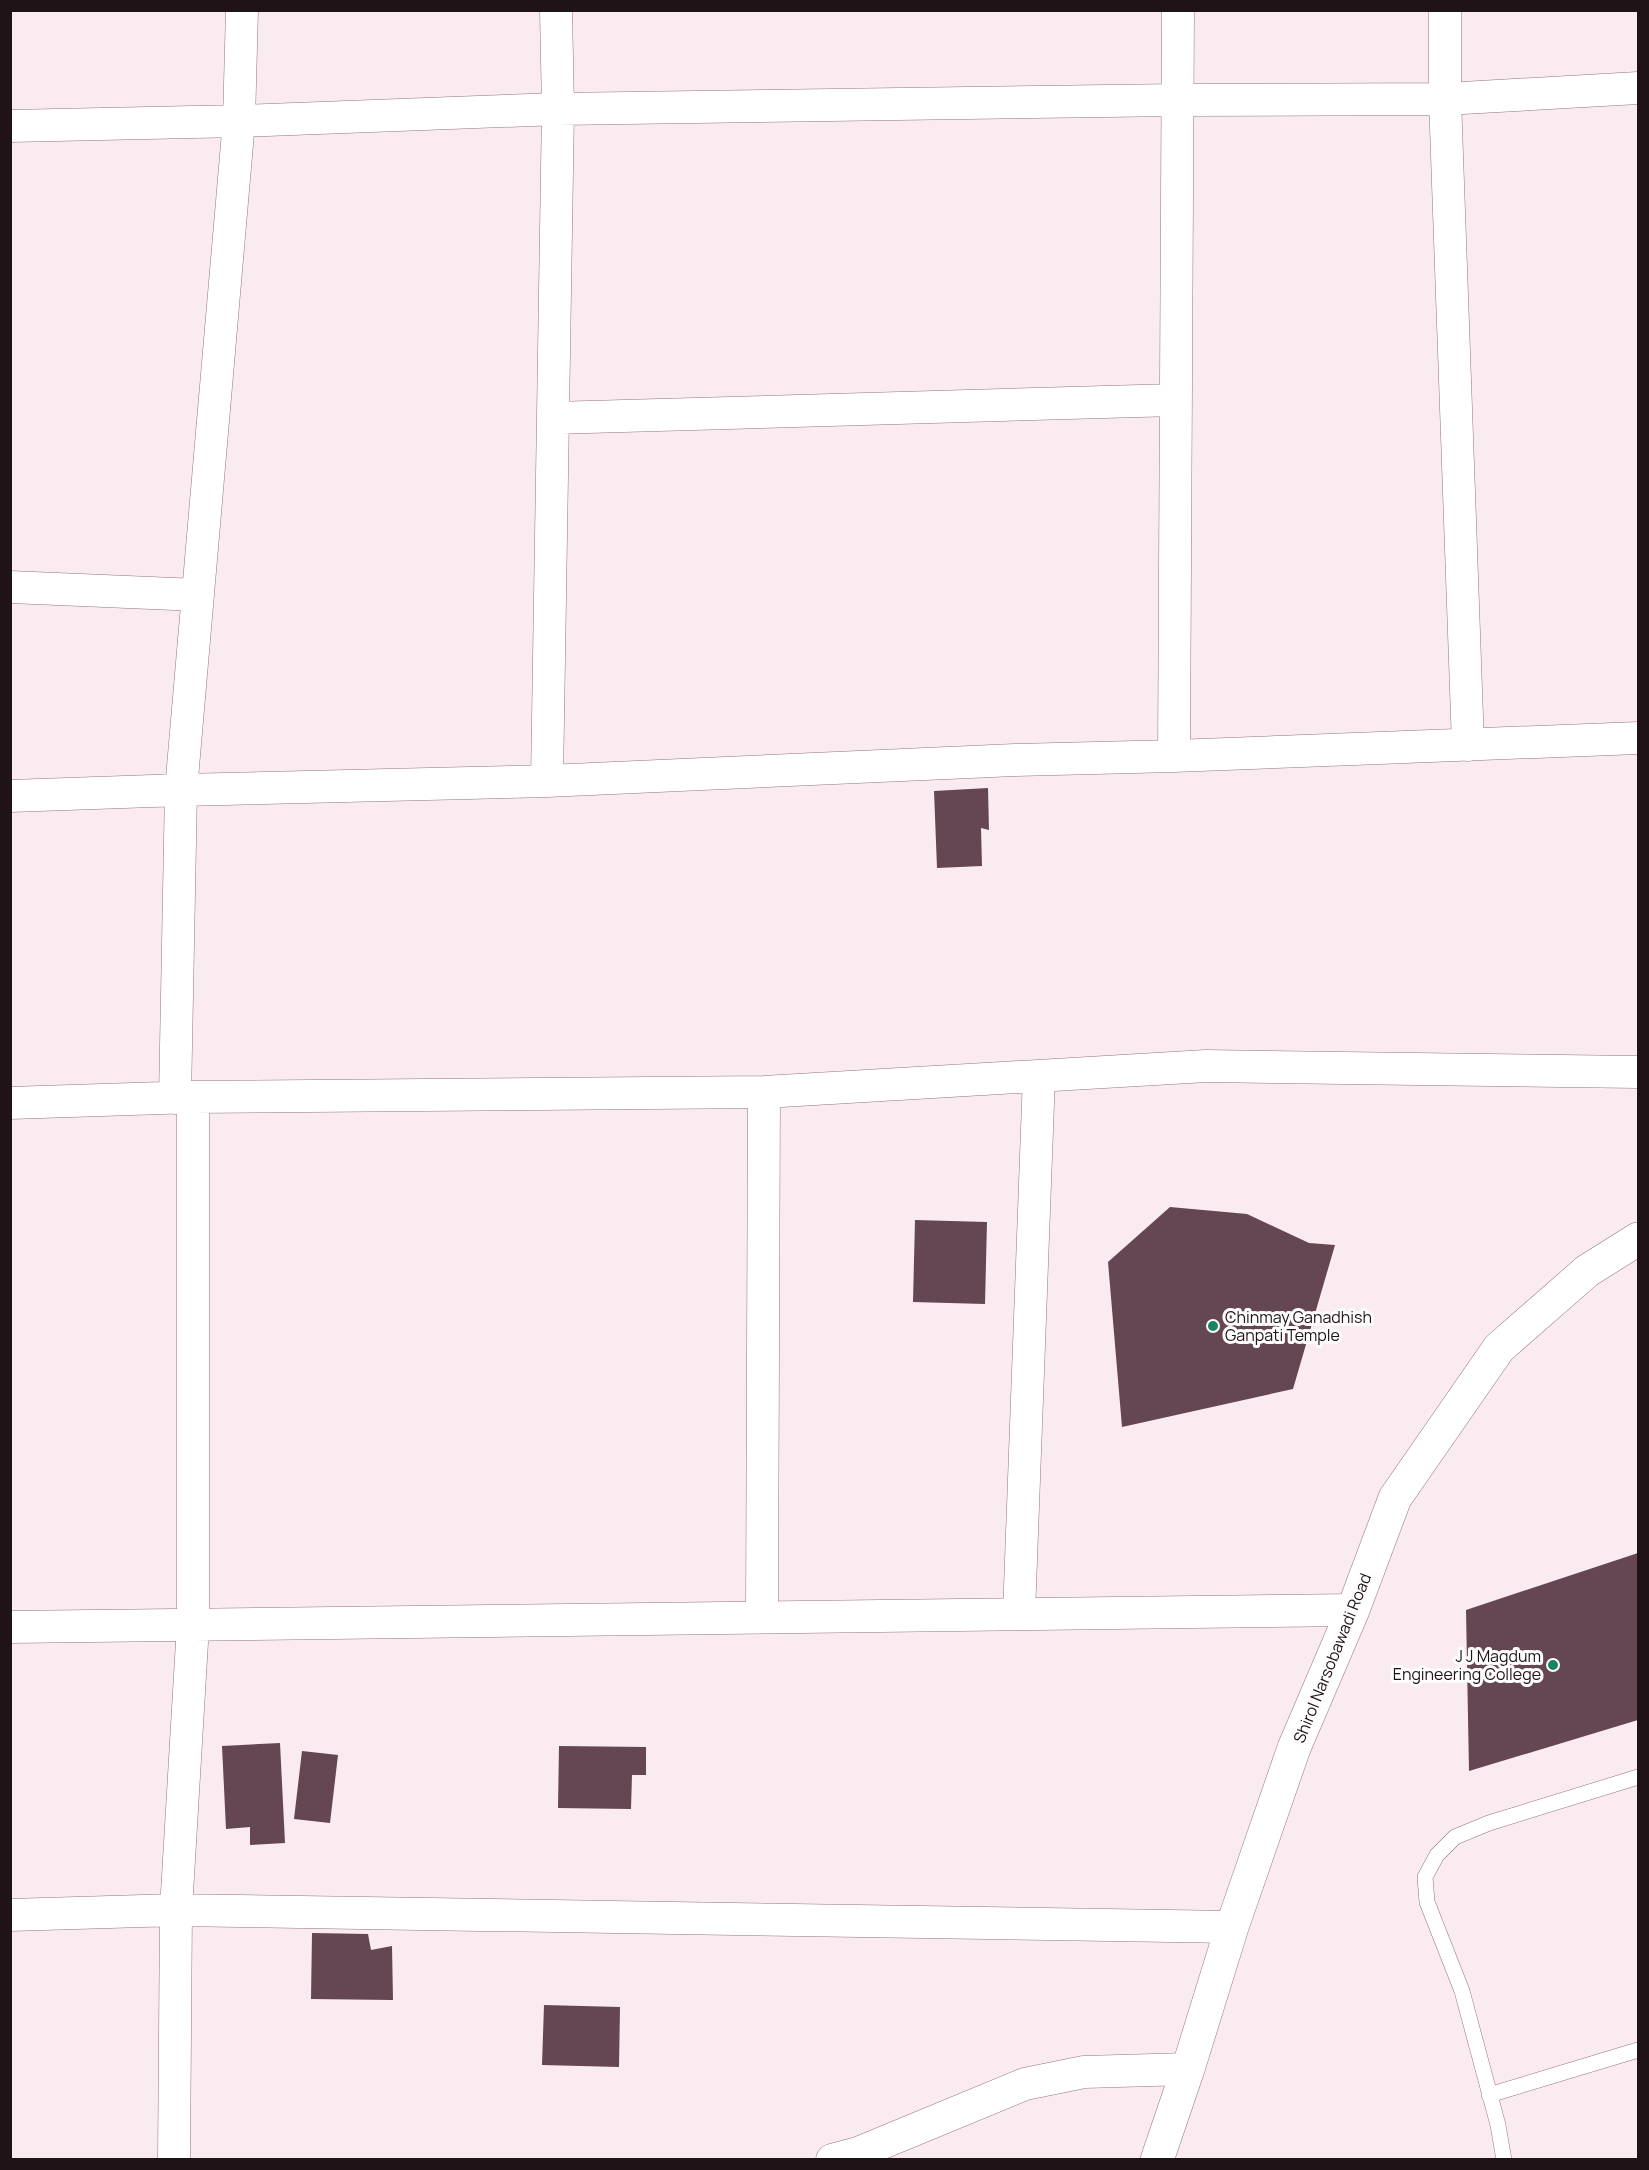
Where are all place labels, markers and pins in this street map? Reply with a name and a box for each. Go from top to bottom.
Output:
place label: Chinmay Ganadhish Ganpati Temple [1225,1306,1372,1346]
marker: Chinmay Ganadhish Ganpati Temple [1206,1319,1220,1333]
place label: J J Magdum Engineering College [1393,1645,1541,1685]
marker: J J Magdum Engineering College [1546,1658,1560,1672]

